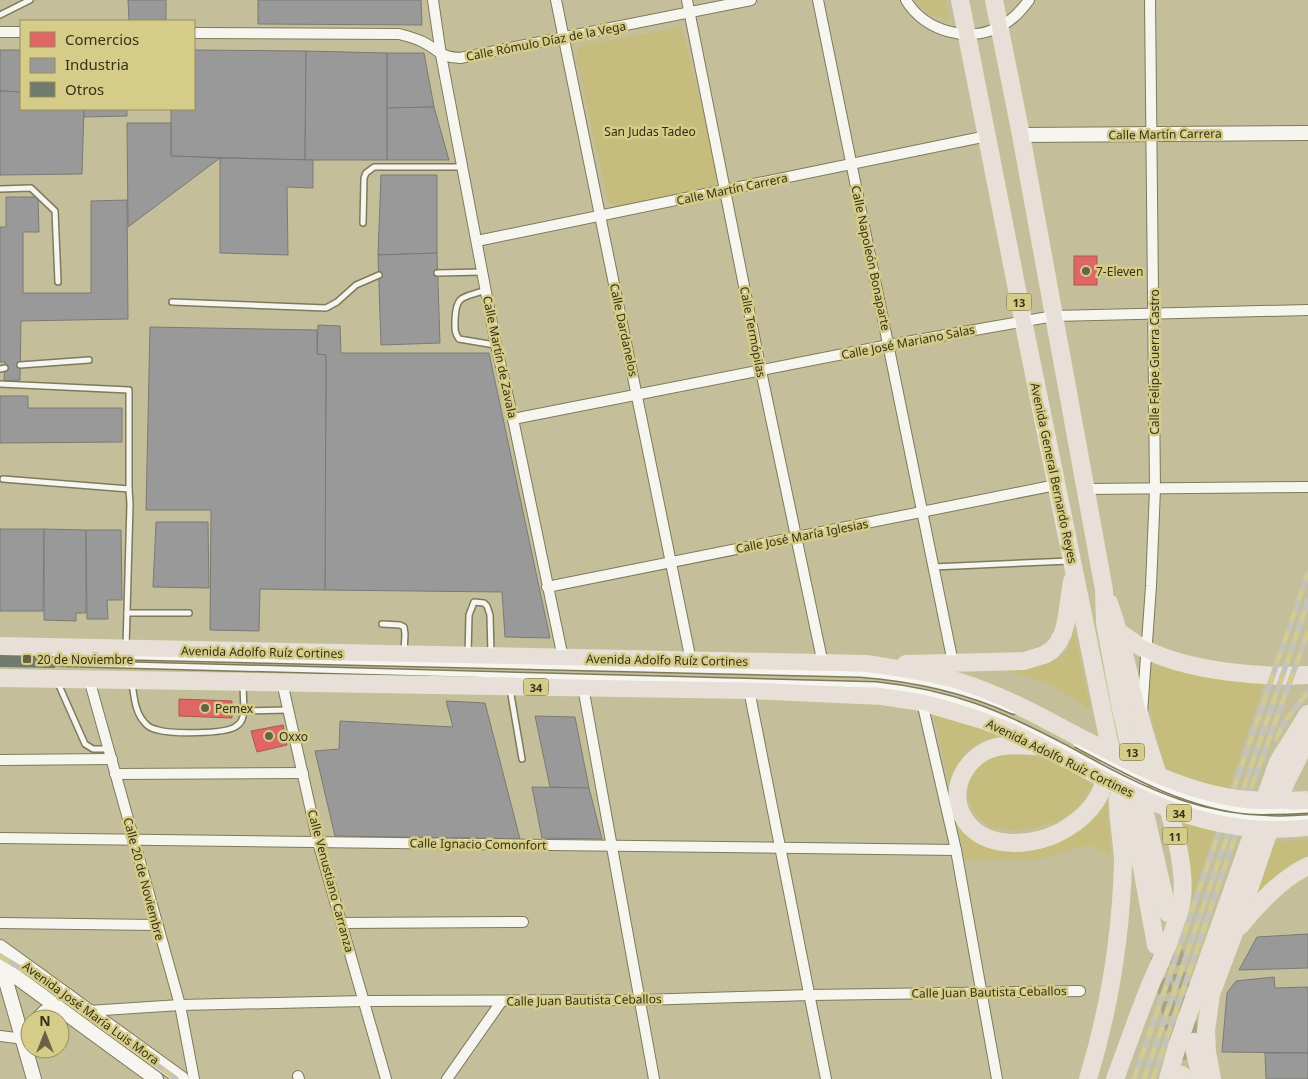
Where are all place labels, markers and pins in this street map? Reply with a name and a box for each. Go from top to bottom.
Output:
place label: 7-Eleven [1096,263,1143,280]
marker: 7-Eleven [1080,265,1092,277]
place label: 20 de Noviembre [37,651,134,668]
marker: 20 de Noviembre [21,653,33,665]
place label: Pemex [215,700,254,717]
marker: Pemex [199,702,211,714]
place label: Oxxo [279,728,308,745]
marker: Oxxo [263,730,275,742]

